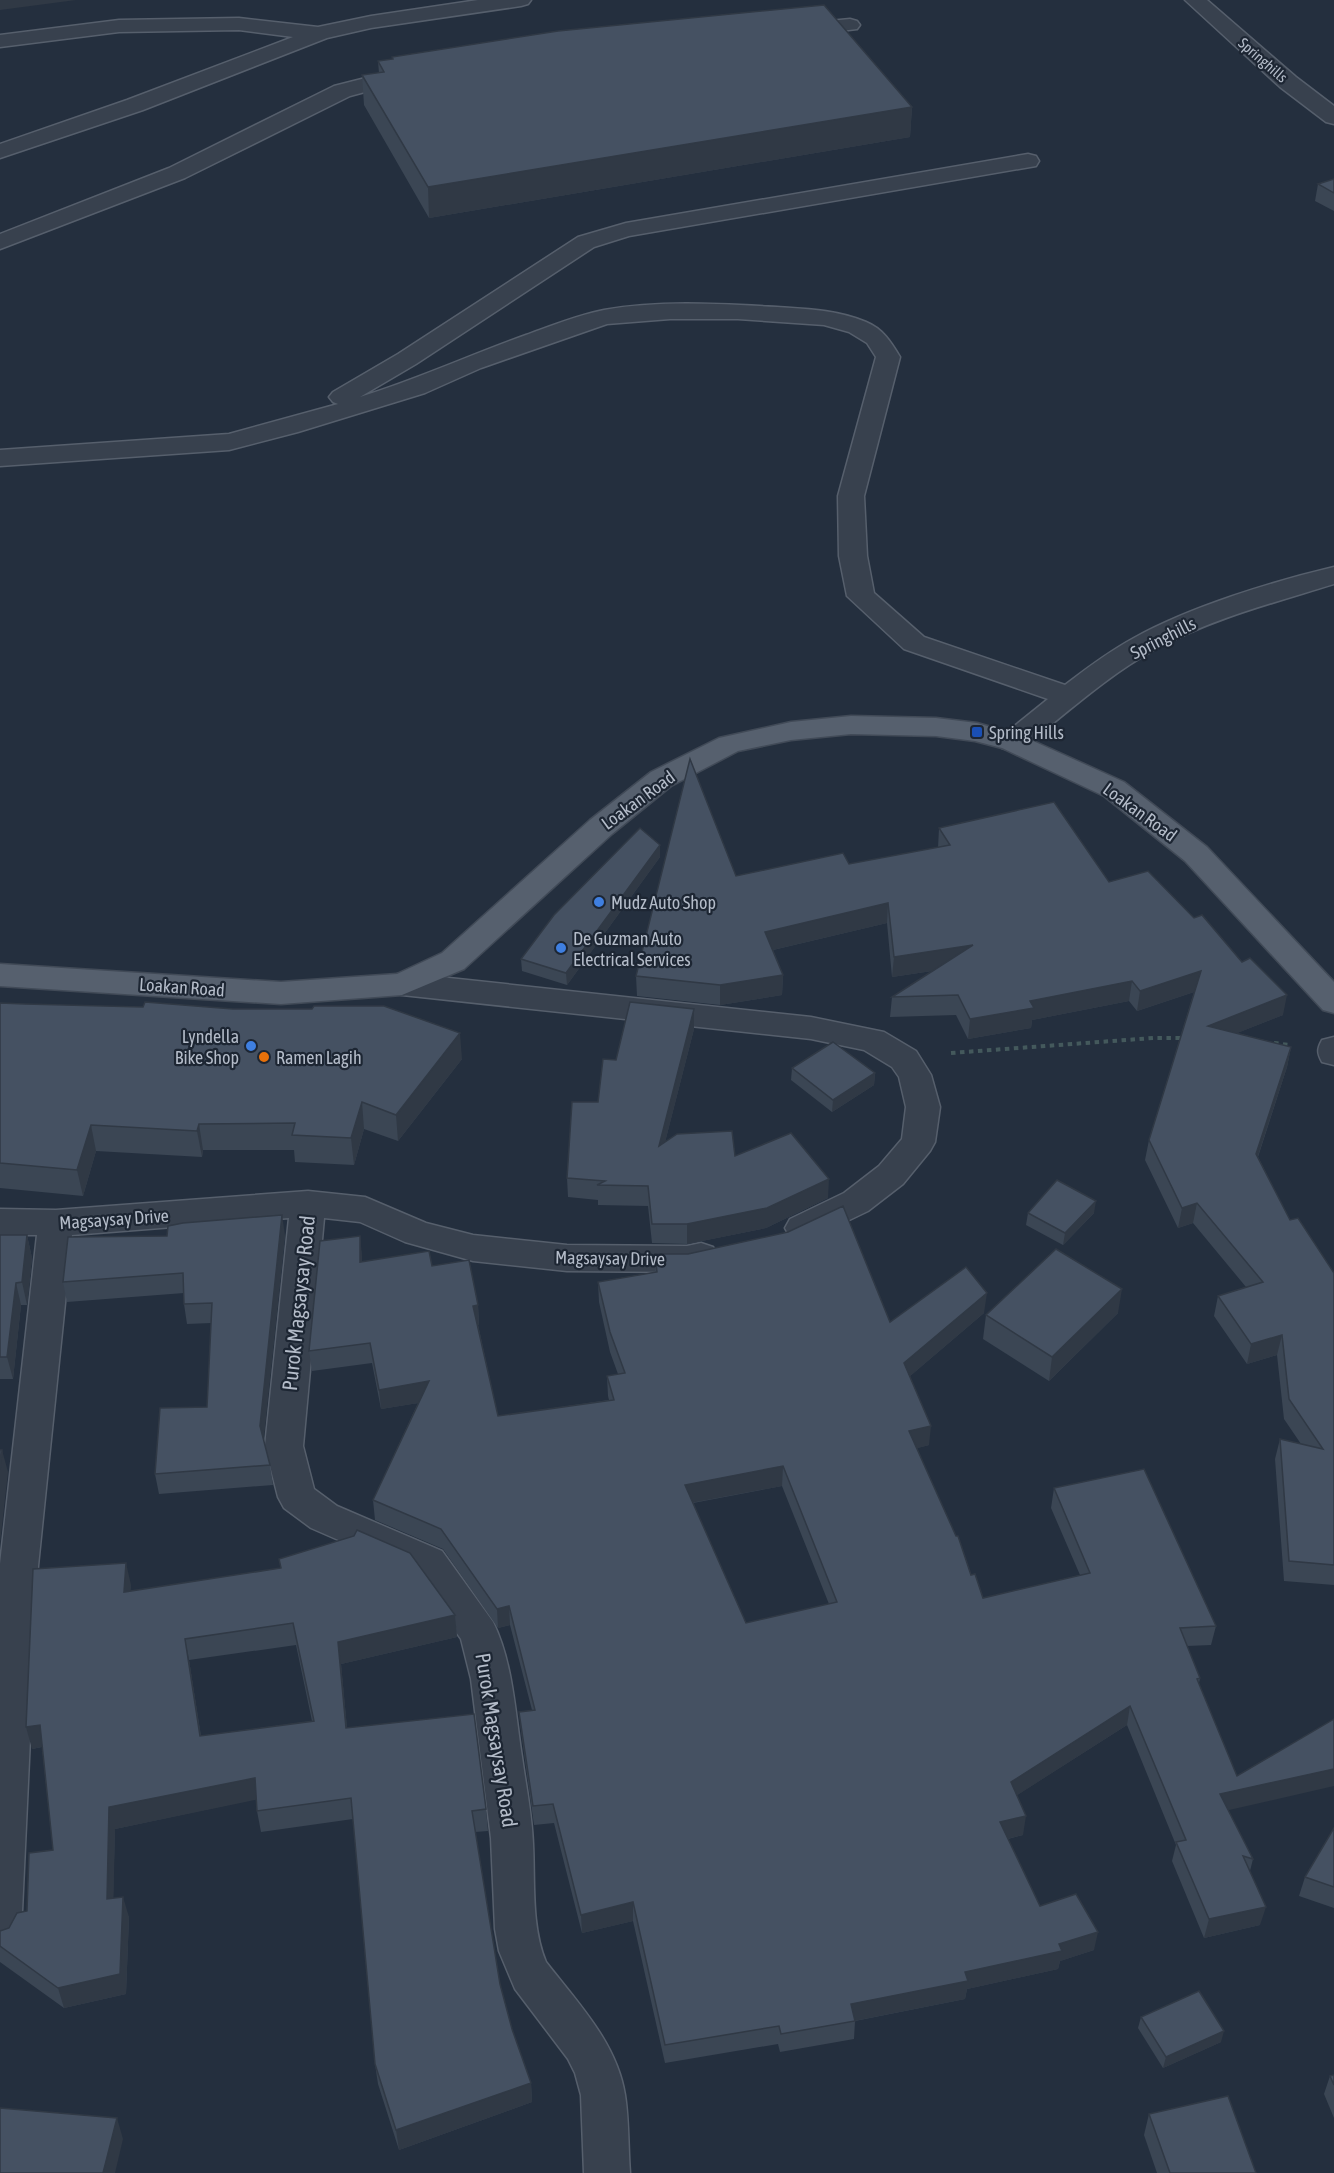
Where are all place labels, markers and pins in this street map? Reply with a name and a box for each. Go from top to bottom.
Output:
place label: Spring Hills [989,722,1064,743]
marker: Spring Hills [970,725,984,739]
place label: Mudz Auto Shop [611,892,716,913]
marker: Mudz Auto Shop [592,895,606,909]
place label: De Guzman Auto Electrical Services [573,928,691,970]
marker: De Guzman Auto Electrical Services [554,941,568,955]
place label: Lyndella Bike Shop [175,1026,239,1068]
marker: Lyndella Bike Shop [244,1039,258,1053]
place label: Ramen Lagih [276,1047,362,1068]
marker: Ramen Lagih [257,1050,271,1064]

